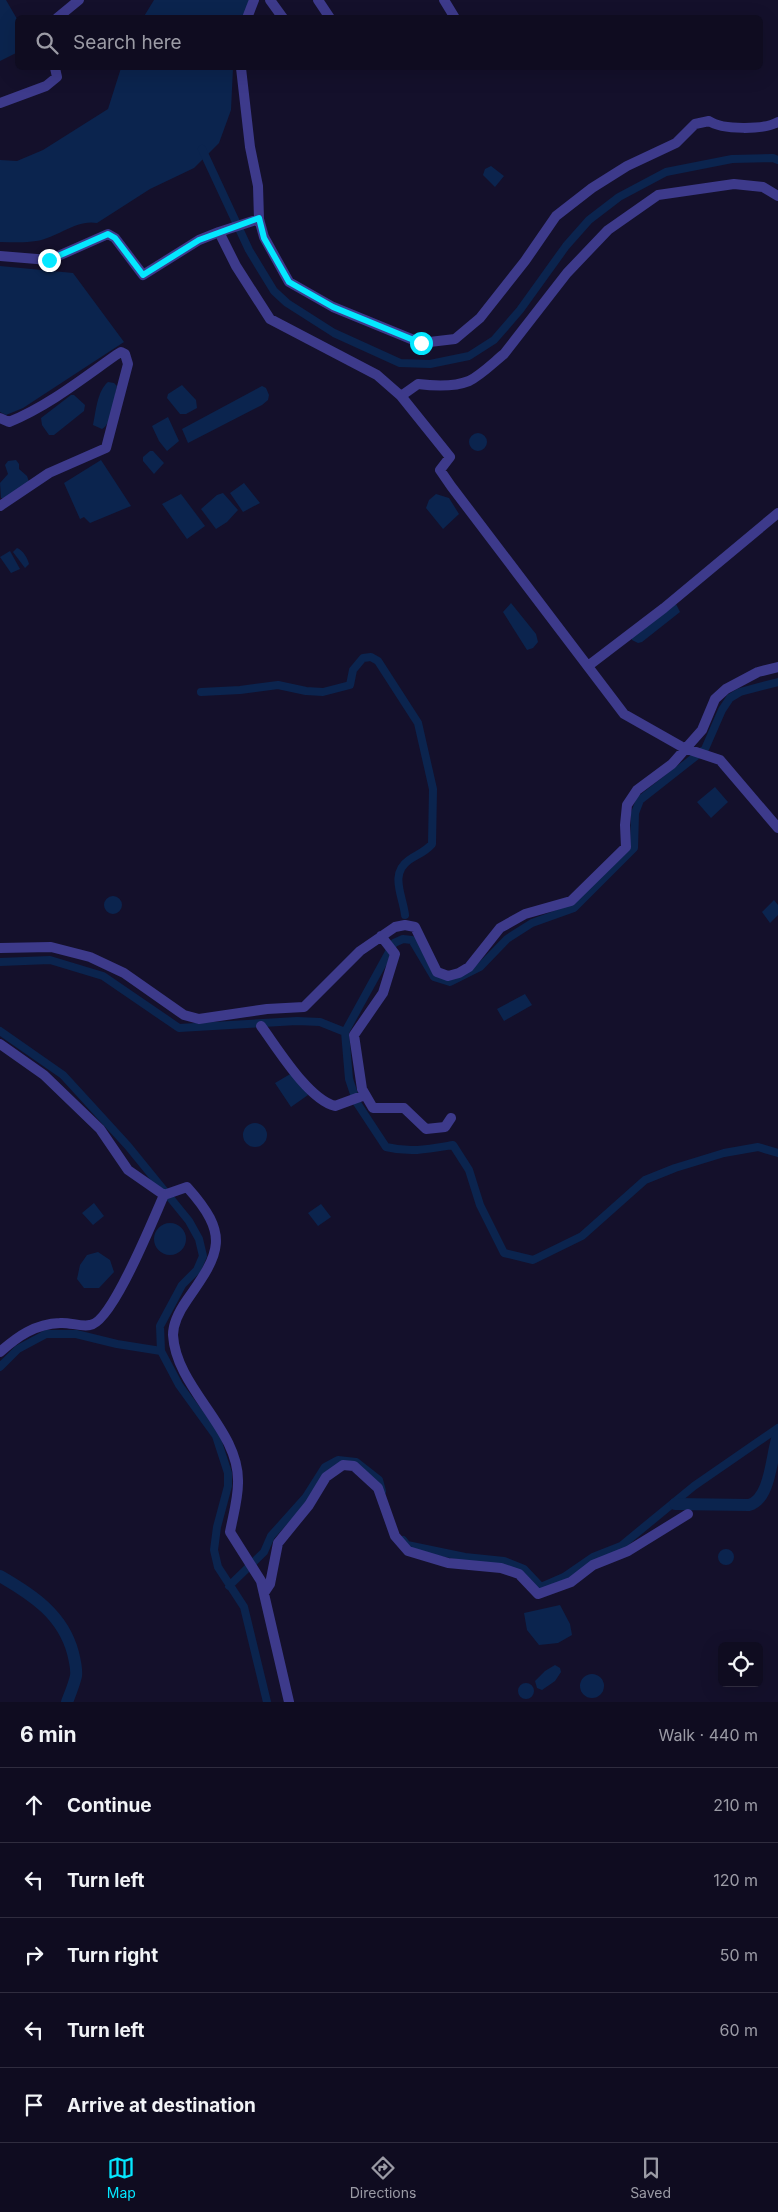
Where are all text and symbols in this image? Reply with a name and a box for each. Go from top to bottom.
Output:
search box [15,15,763,70]
icon: search [33,29,61,57]
text: Search here [73,31,182,54]
route end [38,249,61,272]
route start [410,332,433,355]
map controls [718,1642,763,1687]
button: locate [718,1642,763,1687]
text: 6 min [20,1722,77,1747]
text: Walk · 440 m [659,1725,758,1745]
icon: ahead [20,1791,48,1819]
text: Continue [67,1794,152,1817]
text: 210 m [713,1795,758,1815]
icon: left [20,1866,48,1894]
text: Turn left [67,1869,145,1892]
text: 120 m [713,1870,758,1890]
icon: right [20,1941,48,1969]
text: Turn right [67,1944,158,1967]
text: 50 m [720,1945,758,1965]
icon: left [20,2016,48,2044]
text: Turn left [67,2019,145,2042]
text: 60 m [719,2020,758,2040]
icon: arrive [20,2091,48,2119]
text: Arrive at destination [67,2094,256,2117]
tab: Map [107,2154,136,2201]
tab: Directions [350,2154,416,2201]
tab: Saved [630,2154,671,2201]

